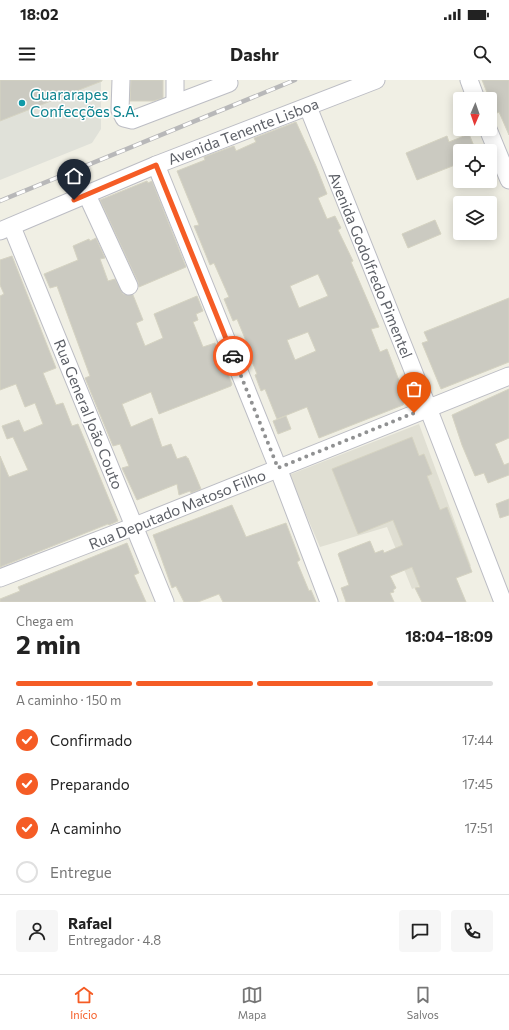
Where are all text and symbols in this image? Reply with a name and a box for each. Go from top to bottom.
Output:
text: 18:02 [20,5,58,23]
icon: menu [16,43,38,65]
text: Dashr [230,43,279,65]
icon: search [471,43,493,65]
place label: Guararapes Confecções S.A. [30,85,139,120]
north arrow [453,92,497,136]
map controls [453,92,497,240]
street label: Avenida Tenente Lisboa [165,94,321,168]
marker: Guararapes Confecções S.A. [17,98,27,108]
button: locate [453,144,497,188]
pin [57,159,91,200]
icon: home [63,165,85,187]
street label: Avenida Godolfredo Pimentel [325,169,417,361]
button: layers [453,196,497,240]
street label: Rua General João Couto [51,336,127,492]
courier [213,336,253,376]
icon: car [222,345,244,367]
pin [397,372,431,413]
icon: bag [403,378,425,400]
street label: Rua Deputado Matoso Filho [86,465,268,553]
text: Chega em [16,613,74,629]
text: 18:04–18:09 [405,627,493,645]
text: 2 min [16,628,81,659]
text: A caminho · 150 m [16,692,121,708]
icon: check [16,729,38,751]
text: Confirmado [50,731,132,749]
text: 17:44 [462,732,493,748]
icon: check [16,773,38,795]
text: Preparando [50,775,130,793]
text: 17:45 [462,776,493,792]
icon: check [16,817,38,839]
text: A caminho [50,819,122,837]
text: 17:51 [464,820,493,836]
text: Entregue [50,863,112,881]
button: person [16,910,58,952]
button: chat [399,910,441,952]
button: phone [451,910,493,952]
text: Rafael [68,914,112,932]
text: Entregador · 4.8 [68,932,161,948]
tab: Início [70,984,97,1021]
tab: Mapa [238,984,266,1021]
tab: Salvos [407,984,439,1021]

